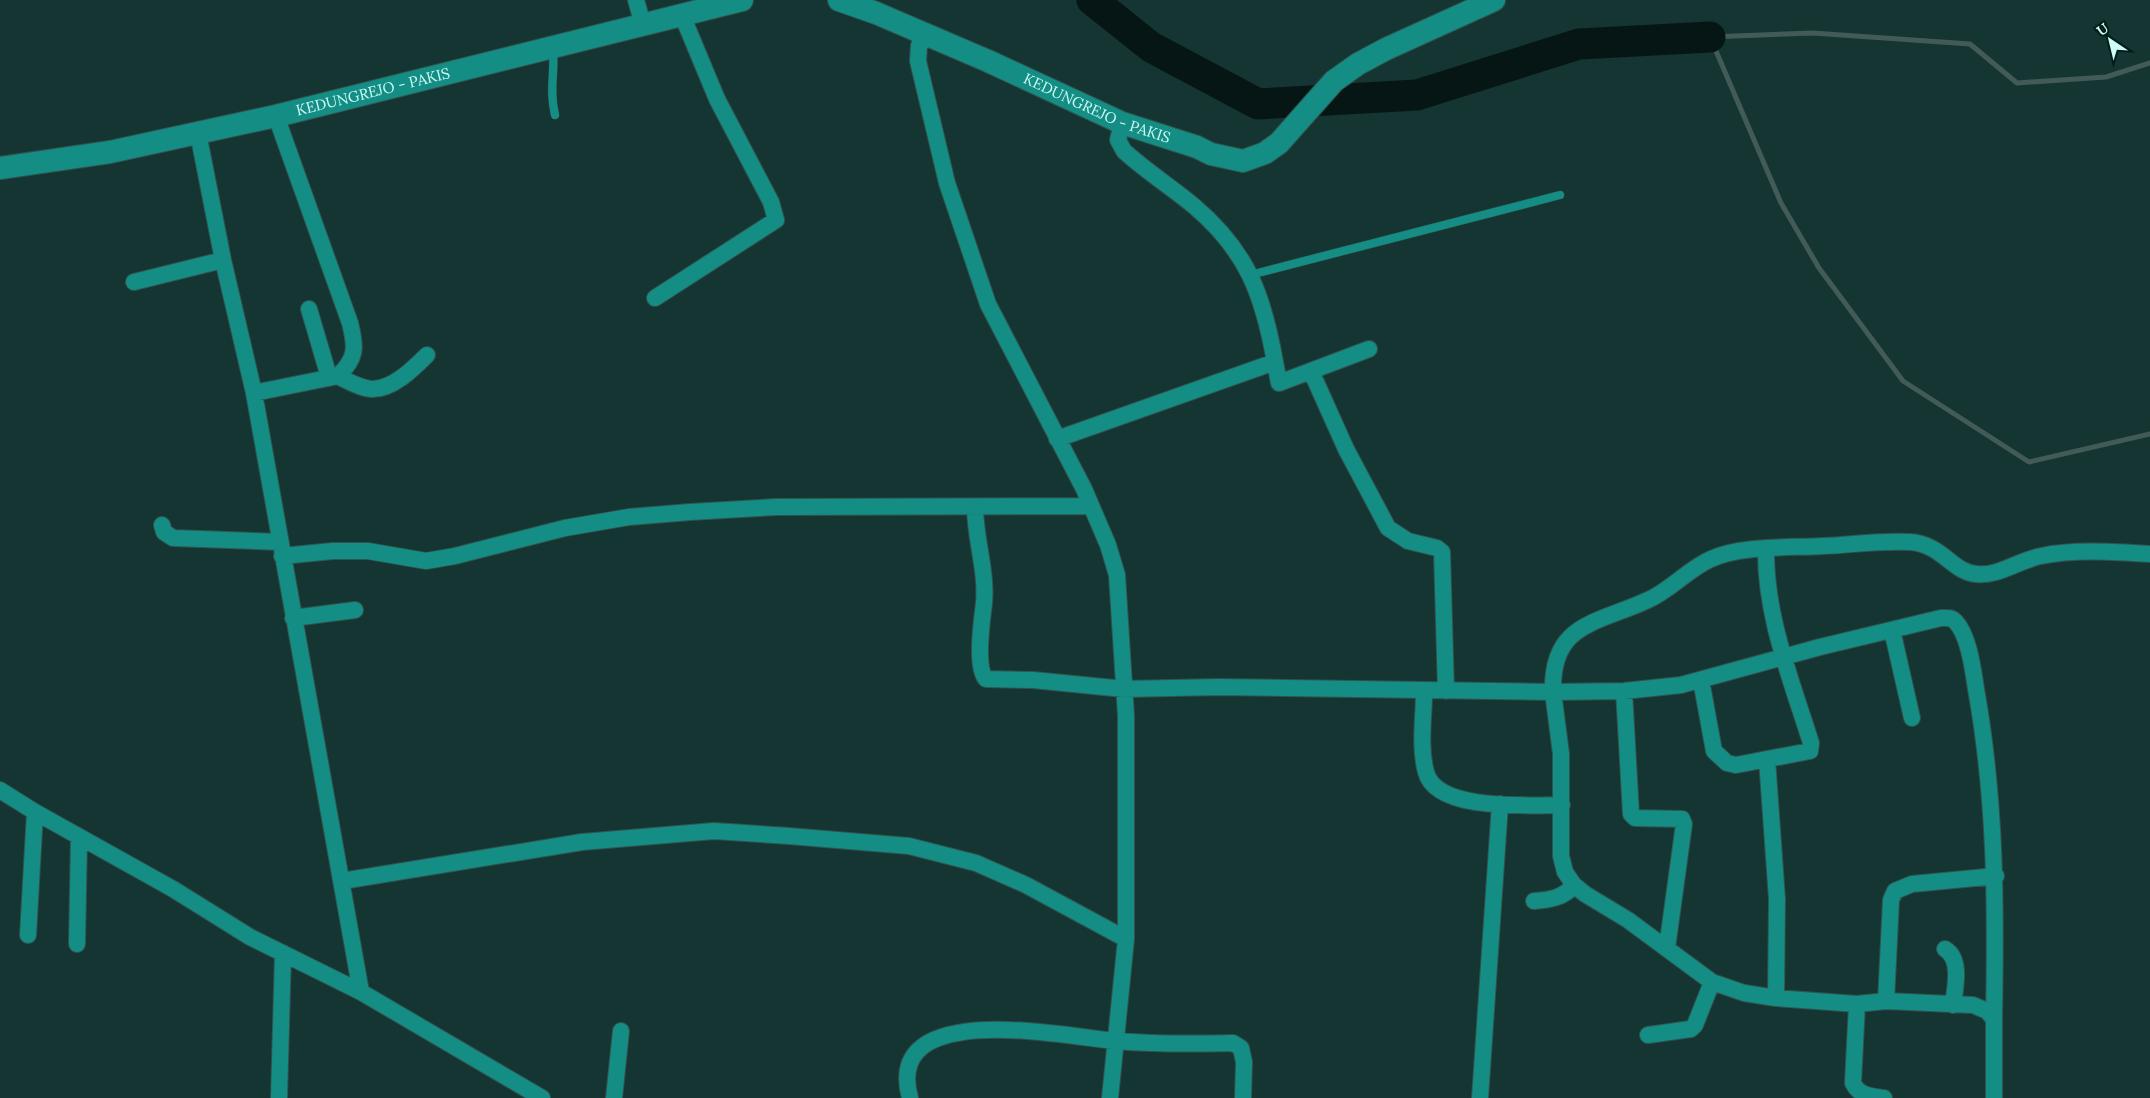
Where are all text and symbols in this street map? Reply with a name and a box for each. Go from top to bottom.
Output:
north arrow [2085,15,2135,65]
text: U [2093,19,2112,40]
street label: KEDUNGREJO - PAKIS [294,63,452,120]
street label: KEDUNGREJO - PAKIS [1020,69,1173,147]

